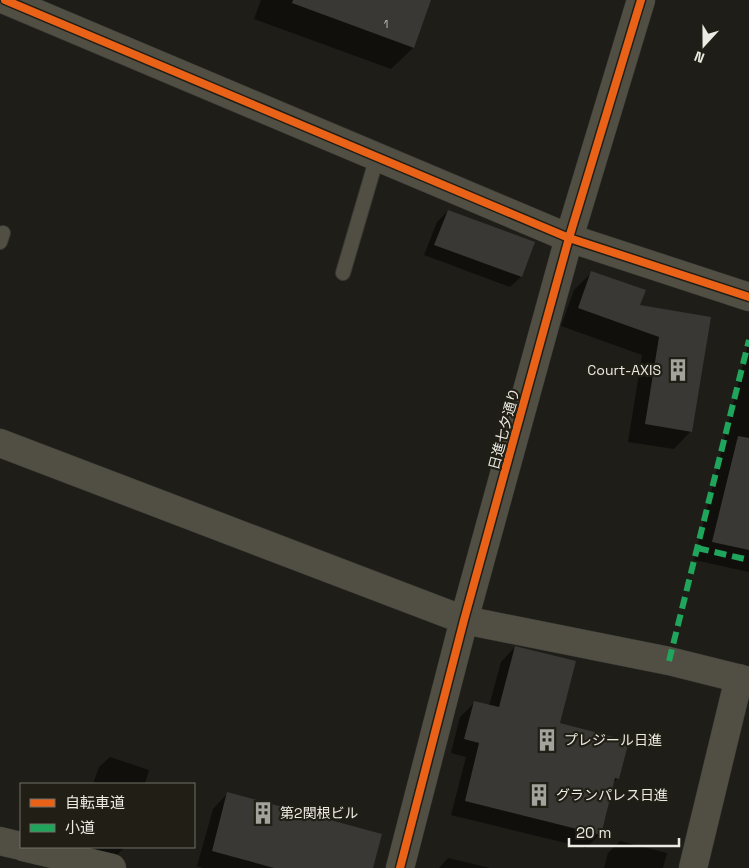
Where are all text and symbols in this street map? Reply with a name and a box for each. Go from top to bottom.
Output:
house number: 1 [384,17,388,31]
north arrow [679,20,729,70]
text: N [692,47,707,67]
building icon: Court-AXIS [665,357,691,383]
place label: Court-AXIS [587,361,661,379]
street label: 日進七夕通り [484,386,524,472]
building icon: プレジール日進 [534,727,560,753]
place label: プレジール日進 [564,731,662,749]
building icon: グランパレス日進 [526,782,552,808]
legend [20,783,195,848]
place label: グランパレス日進 [556,786,668,804]
text: 自転車道 [65,793,125,812]
building icon: 第2関根ビル [250,800,276,826]
place label: 第2関根ビル [280,804,358,822]
scale bar [569,816,679,848]
text: 小道 [65,818,95,837]
text: 20 m [576,823,611,842]

